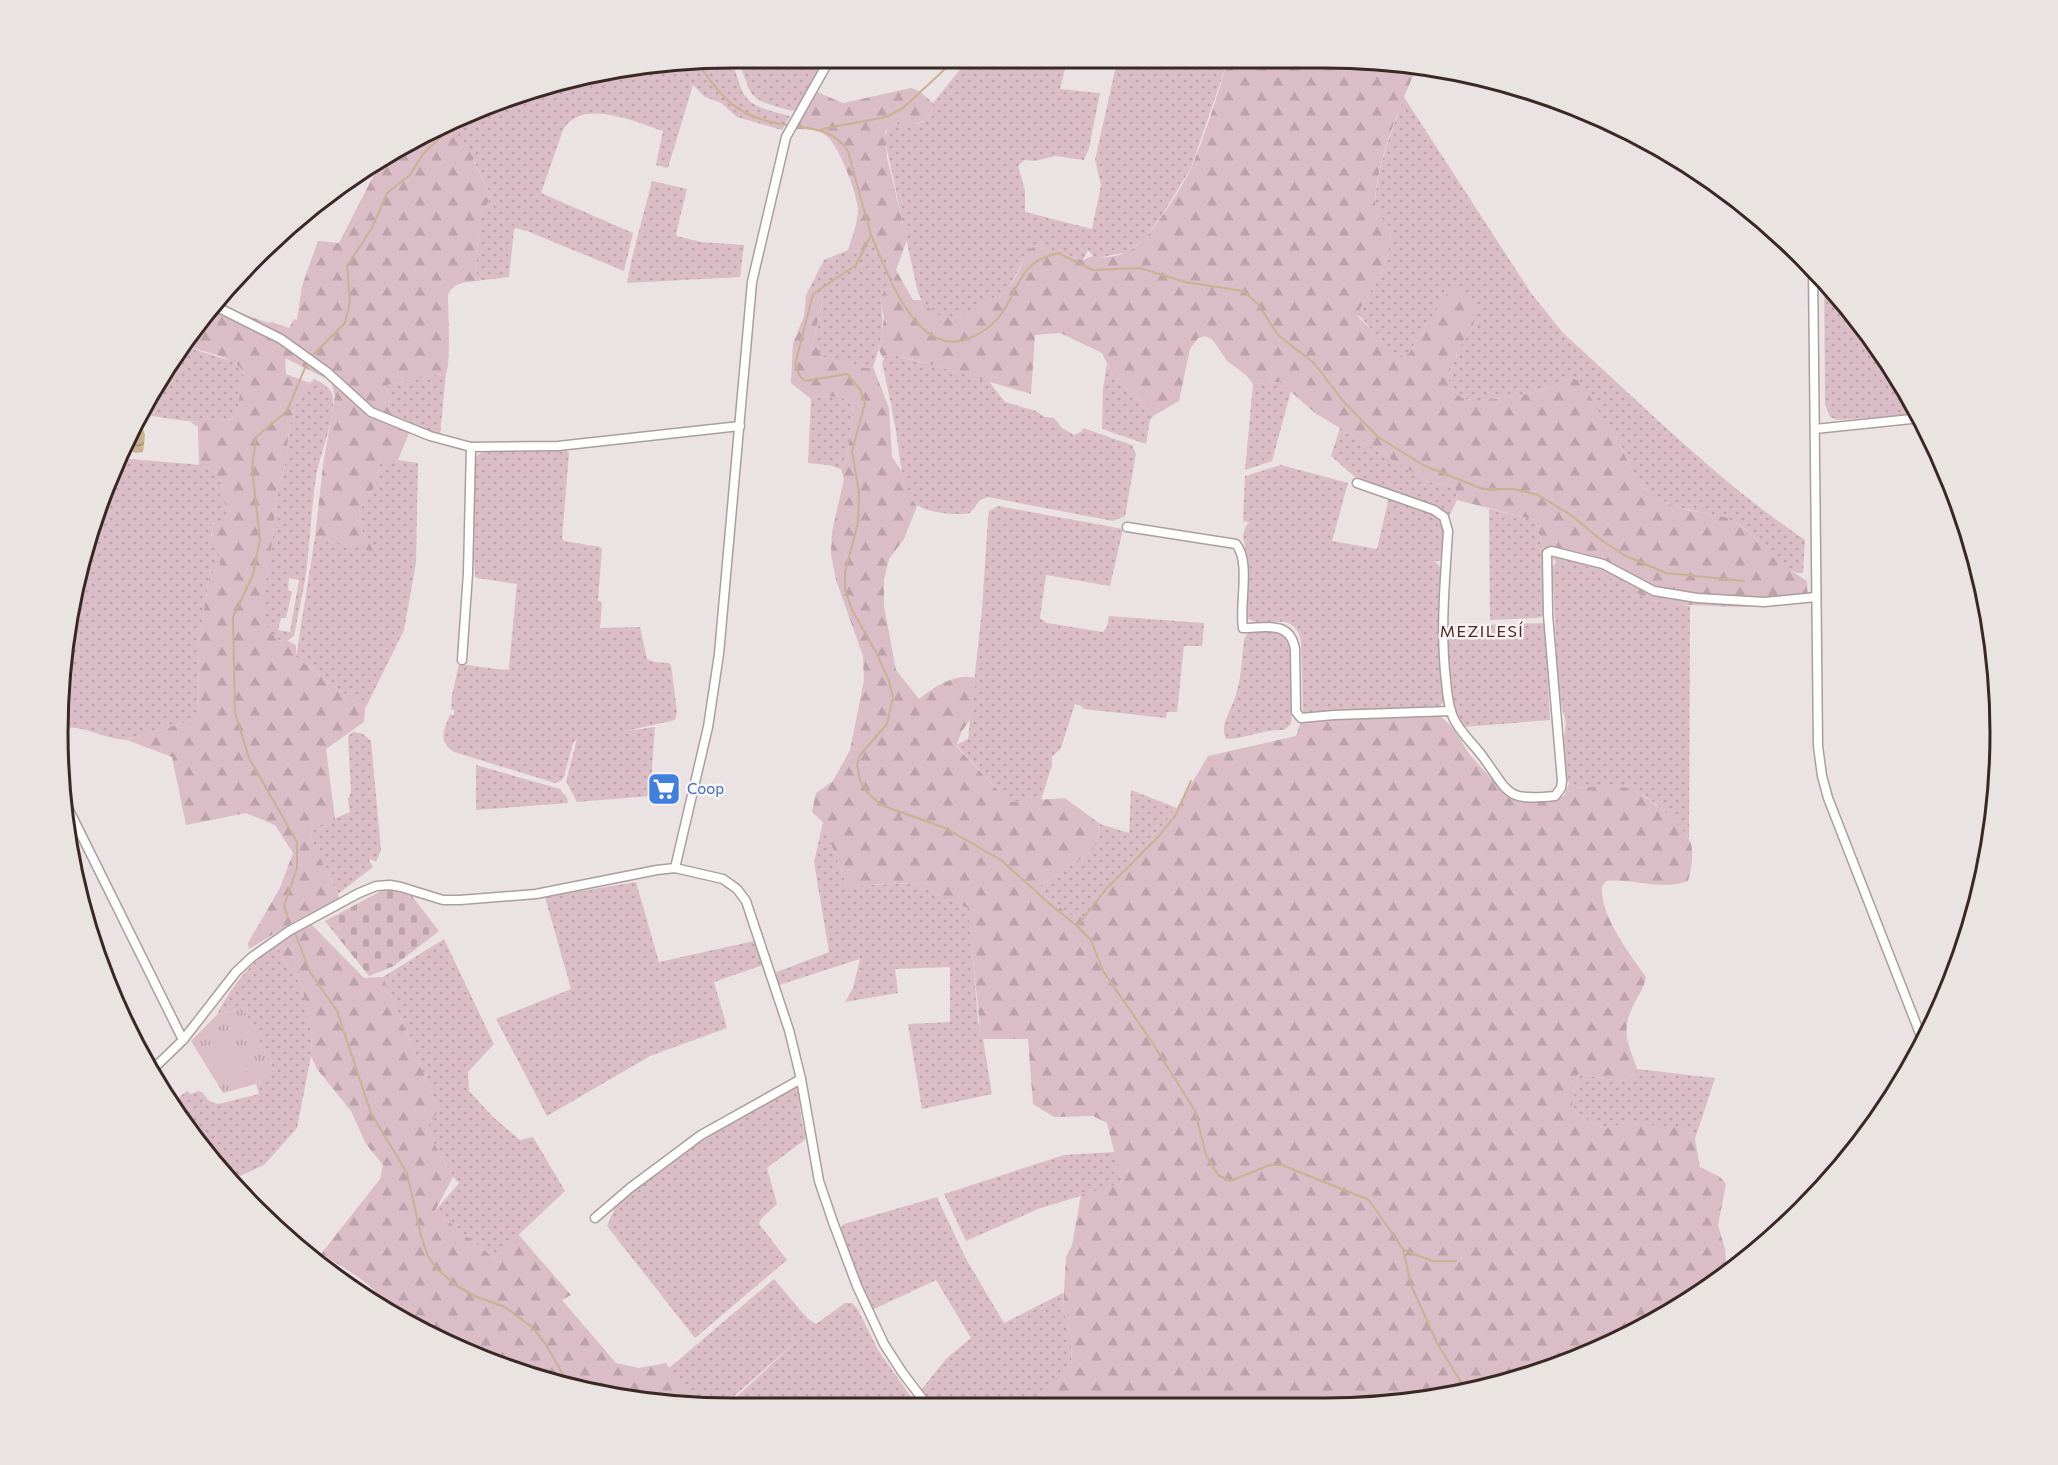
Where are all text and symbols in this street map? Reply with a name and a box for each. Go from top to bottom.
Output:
district label: MEZILESÍ [1440,621,1524,640]
supermarket icon: Coop [646,771,682,807]
place label: Coop [687,779,724,797]

